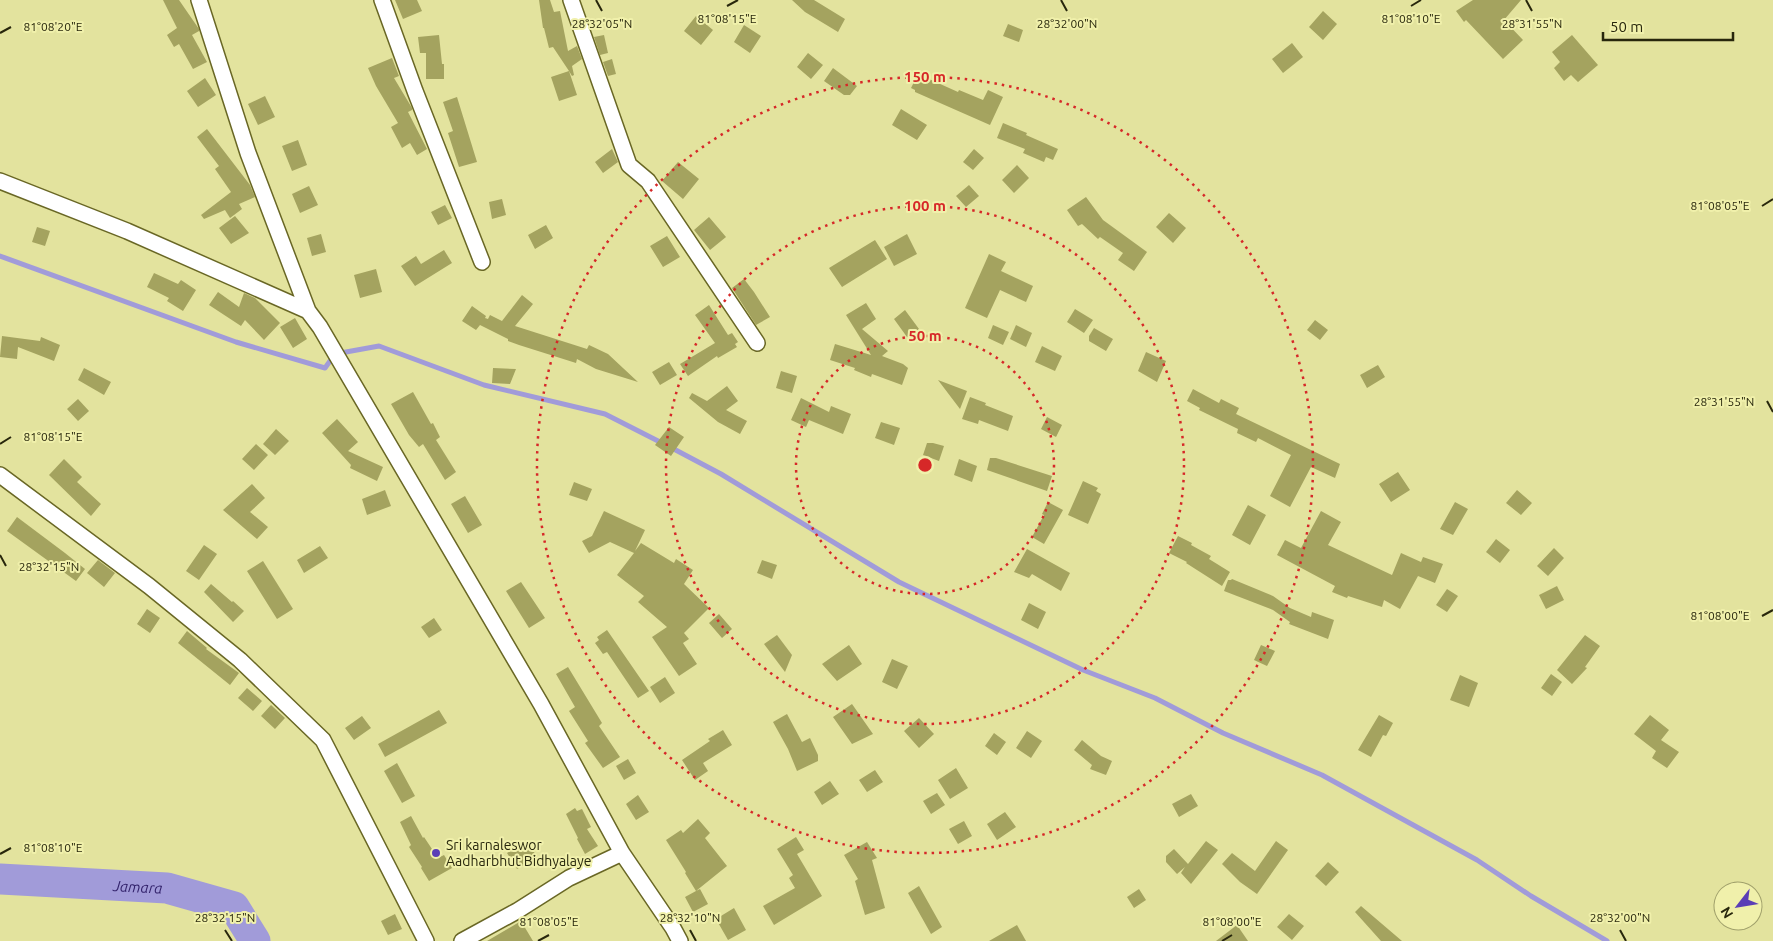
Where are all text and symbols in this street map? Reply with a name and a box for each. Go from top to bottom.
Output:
scale bar [1603,10,1733,42]
text: 81°08'15"E [698,12,757,25]
text: 81°08'10"E [1382,12,1441,25]
text: 28°32'05"N [572,17,632,30]
text: 28°32'00"N [1037,17,1097,30]
text: 28°31'55"N [1502,17,1562,30]
text: 50 m [1610,18,1643,35]
text: 81°08'20"E [24,20,83,33]
text: 150 m [904,68,946,85]
text: 100 m [904,197,946,214]
text: 81°08'05"E [1691,199,1750,212]
text: 50 m [908,327,942,344]
text: 28°31'55"N [1694,395,1754,408]
text: 81°08'15"E [24,430,83,443]
centre of rings [916,456,934,474]
text: 28°32'15"N [19,560,79,573]
text: 81°08'00"E [1691,609,1750,622]
place label: Sri karnaleswor Aadharbhut Bidhyalaye [446,837,591,869]
text: 81°08'10"E [24,841,83,854]
marker: Sri karnaleswor Aadharbhut Bidhyalaye [430,847,442,859]
water label: Jamara [112,877,163,896]
north arrow [1713,881,1763,931]
text: N [1717,904,1736,921]
text: 28°32'15"N [195,911,255,924]
text: 28°32'10"N [660,911,720,924]
text: 28°32'00"N [1590,911,1650,924]
text: 81°08'05"E [520,915,579,928]
text: 81°08'00"E [1203,915,1262,928]

